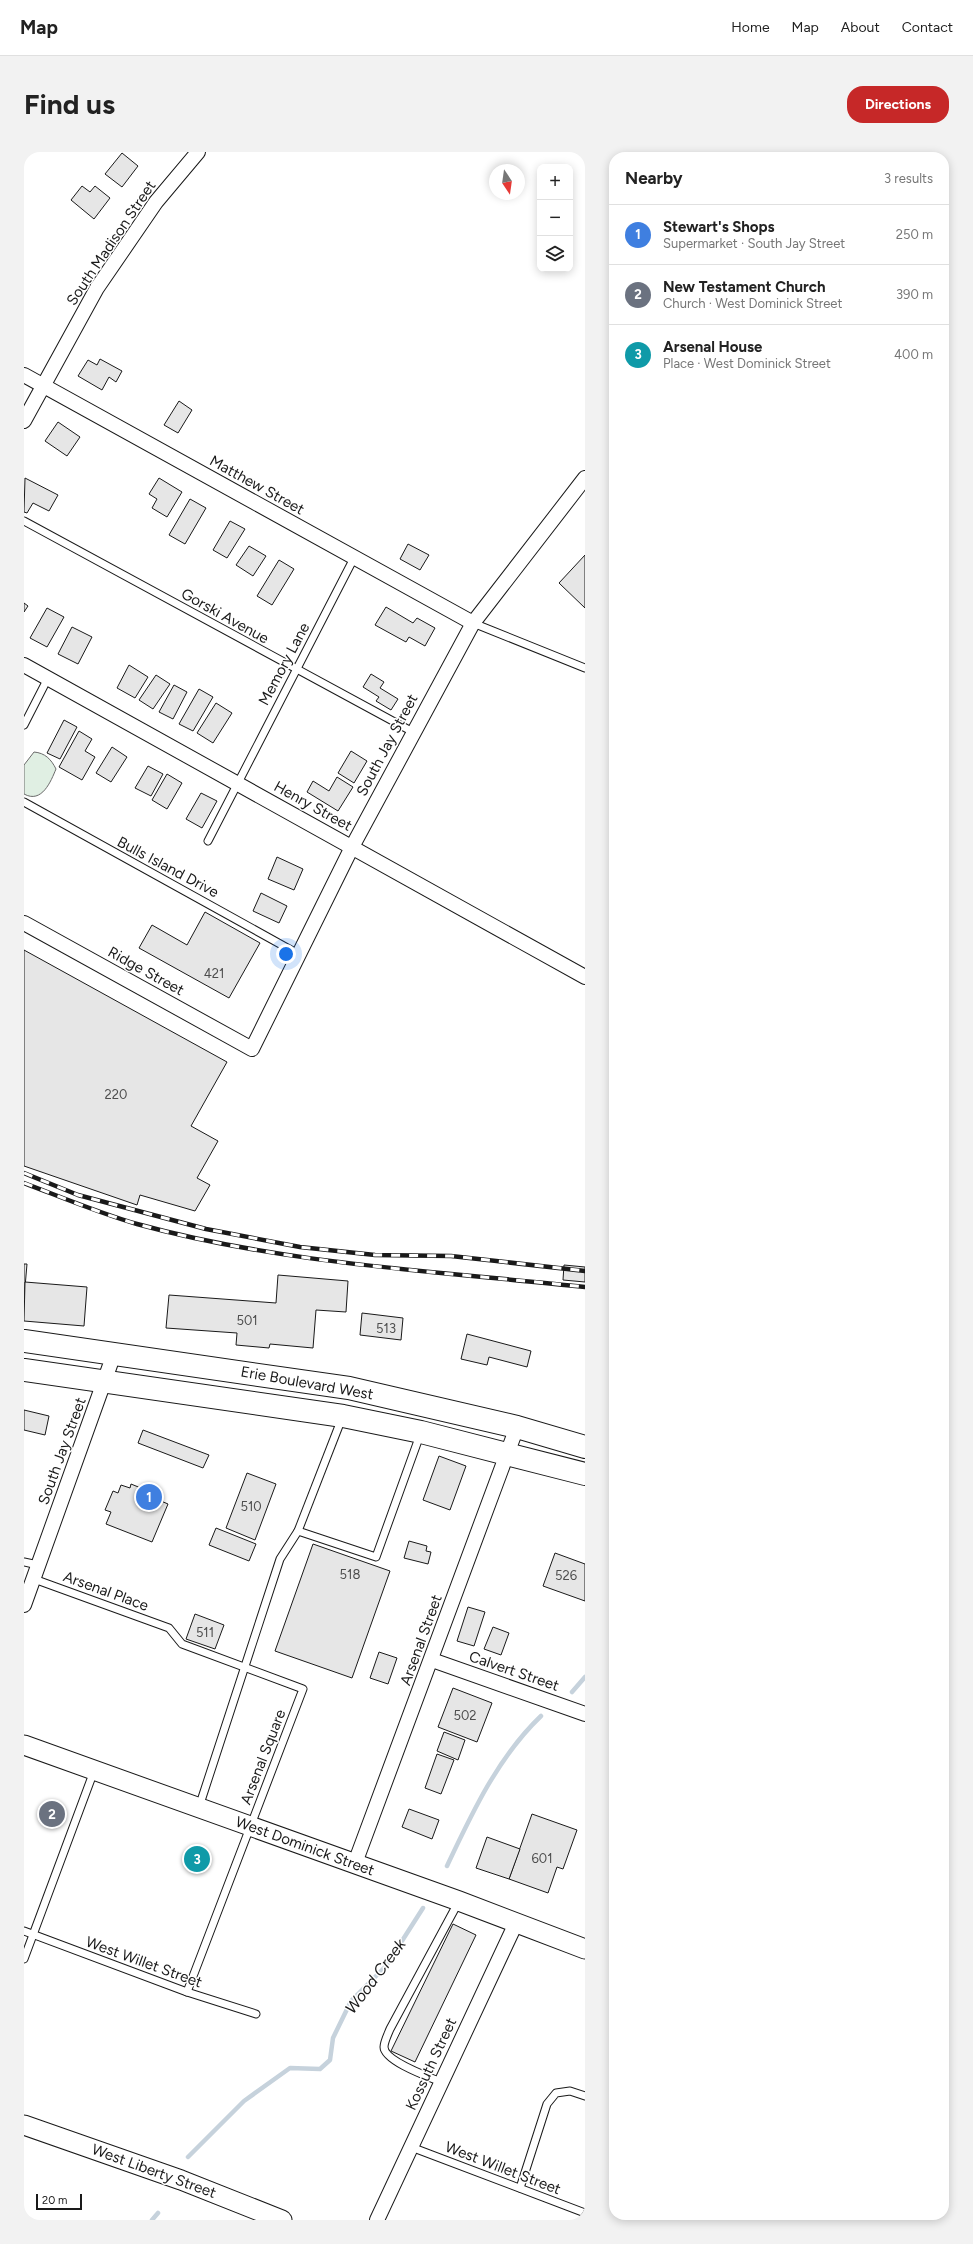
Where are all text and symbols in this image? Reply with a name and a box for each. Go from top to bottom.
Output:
text: Map [20,16,58,39]
text: Home [731,19,770,36]
text: Map [792,19,819,36]
text: About [841,19,880,36]
text: Contact [902,19,953,36]
button: Directions [847,86,949,123]
text: Find us [24,87,115,121]
north arrow [489,164,525,200]
map controls [537,164,573,272]
button: + [537,164,573,200]
text: Nearby [625,168,683,188]
text: 3 results [884,171,933,186]
street label: South Madison Street [63,177,160,309]
button: − [537,200,573,236]
text: Stewart's Shops [663,218,775,236]
text: 1 [635,227,641,242]
text: 250 m [896,227,933,242]
button: layers [537,236,573,272]
text: Supermarket · South Jay Street [663,236,845,251]
text: New Testament Church [663,278,826,296]
text: 2 [634,287,642,302]
text: 390 m [896,287,933,302]
text: Church · West Dominick Street [663,296,842,311]
text: Arsenal House [663,338,762,356]
text: 3 [634,347,642,362]
text: 400 m [894,347,933,362]
text: Place · West Dominick Street [663,356,831,371]
street label: Matthew Street [206,452,308,519]
street label: Gorski Avenue [178,585,272,647]
street label: Memory Lane [255,620,313,708]
street label: South Jay Street [353,691,422,799]
street label: Henry Street [271,777,355,835]
street label: Bulls Island Drive [114,833,222,901]
street label: Ridge Street [105,943,188,999]
your location [276,944,296,964]
house number: 421 [204,966,224,981]
house number: 220 [105,1087,127,1102]
house number: 501 [236,1313,258,1328]
house number: 513 [376,1321,396,1336]
street label: Erie Boulevard West [239,1362,375,1404]
street label: South Jay Street [34,1395,90,1507]
pin: 1 [136,1482,162,1512]
house number: 510 [240,1499,262,1514]
street label: Arsenal Place [61,1567,151,1615]
house number: 518 [340,1567,360,1582]
house number: 526 [555,1568,577,1583]
street label: Arsenal Street [396,1592,446,1688]
house number: 511 [196,1625,214,1640]
street label: Calvert Street [467,1647,562,1695]
street label: Arsenal Square [237,1707,289,1807]
house number: 502 [453,1708,477,1723]
pin: 2 [39,1799,65,1829]
street label: West Dominick Street [233,1812,377,1880]
pin: 3 [184,1844,210,1874]
house number: 601 [531,1851,553,1866]
street label: West Willet Street [83,1933,205,1991]
water label: Wood Creek [341,1934,410,2018]
street label: Kossuth Street [402,2015,460,2113]
street label: West Willet Street [443,2138,564,2198]
street label: West Liberty Street [89,2140,219,2202]
scale bar [36,2192,82,2211]
text: 20 m [42,2194,67,2207]

